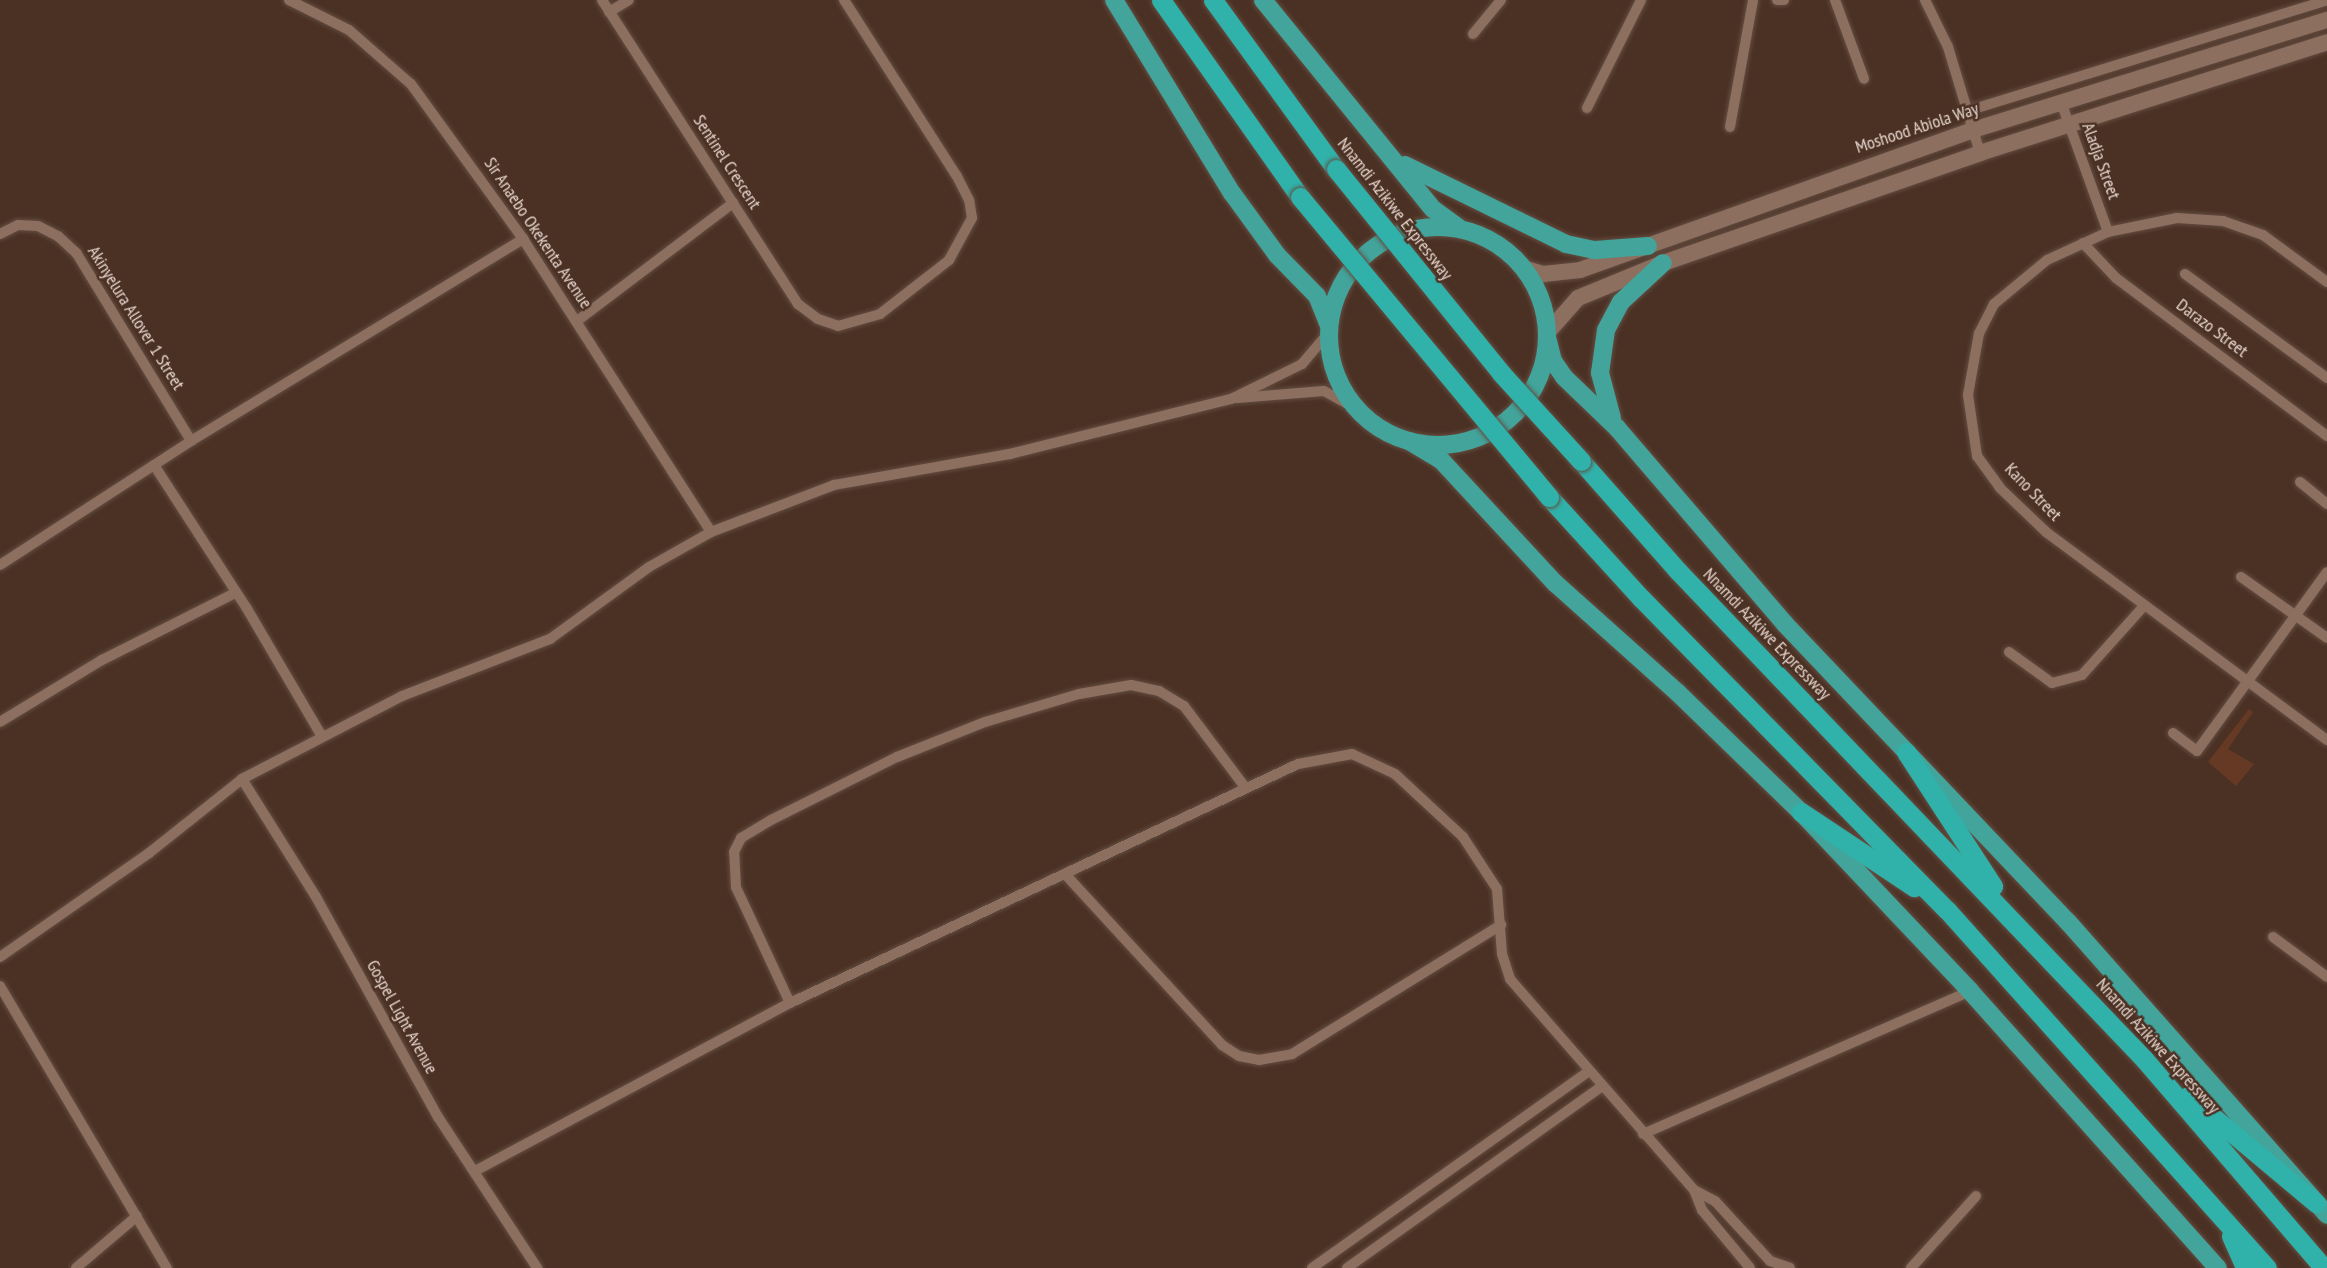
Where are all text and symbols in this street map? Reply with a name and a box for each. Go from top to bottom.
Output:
street label: Moshood Abiola Way [1852,98,1982,158]
street label: Sentinel Crescent [689,111,765,213]
street label: Aladja Street [2077,120,2125,202]
street label: Nnamdi Azikiwe Expressway [1333,133,1457,285]
street label: Sir Anaebo Okekenta Avenue [479,153,597,313]
street label: Akinyelura Allover 1 Street [83,242,189,394]
street label: Darazo Street [2172,294,2252,362]
street label: Kano Street [2000,458,2066,526]
street label: Nnamdi Azikiwe Expressway [1698,563,1836,705]
street label: Gospel Light Avenue [362,956,442,1078]
street label: Nnamdi Azikiwe Expressway [2091,974,2225,1118]

